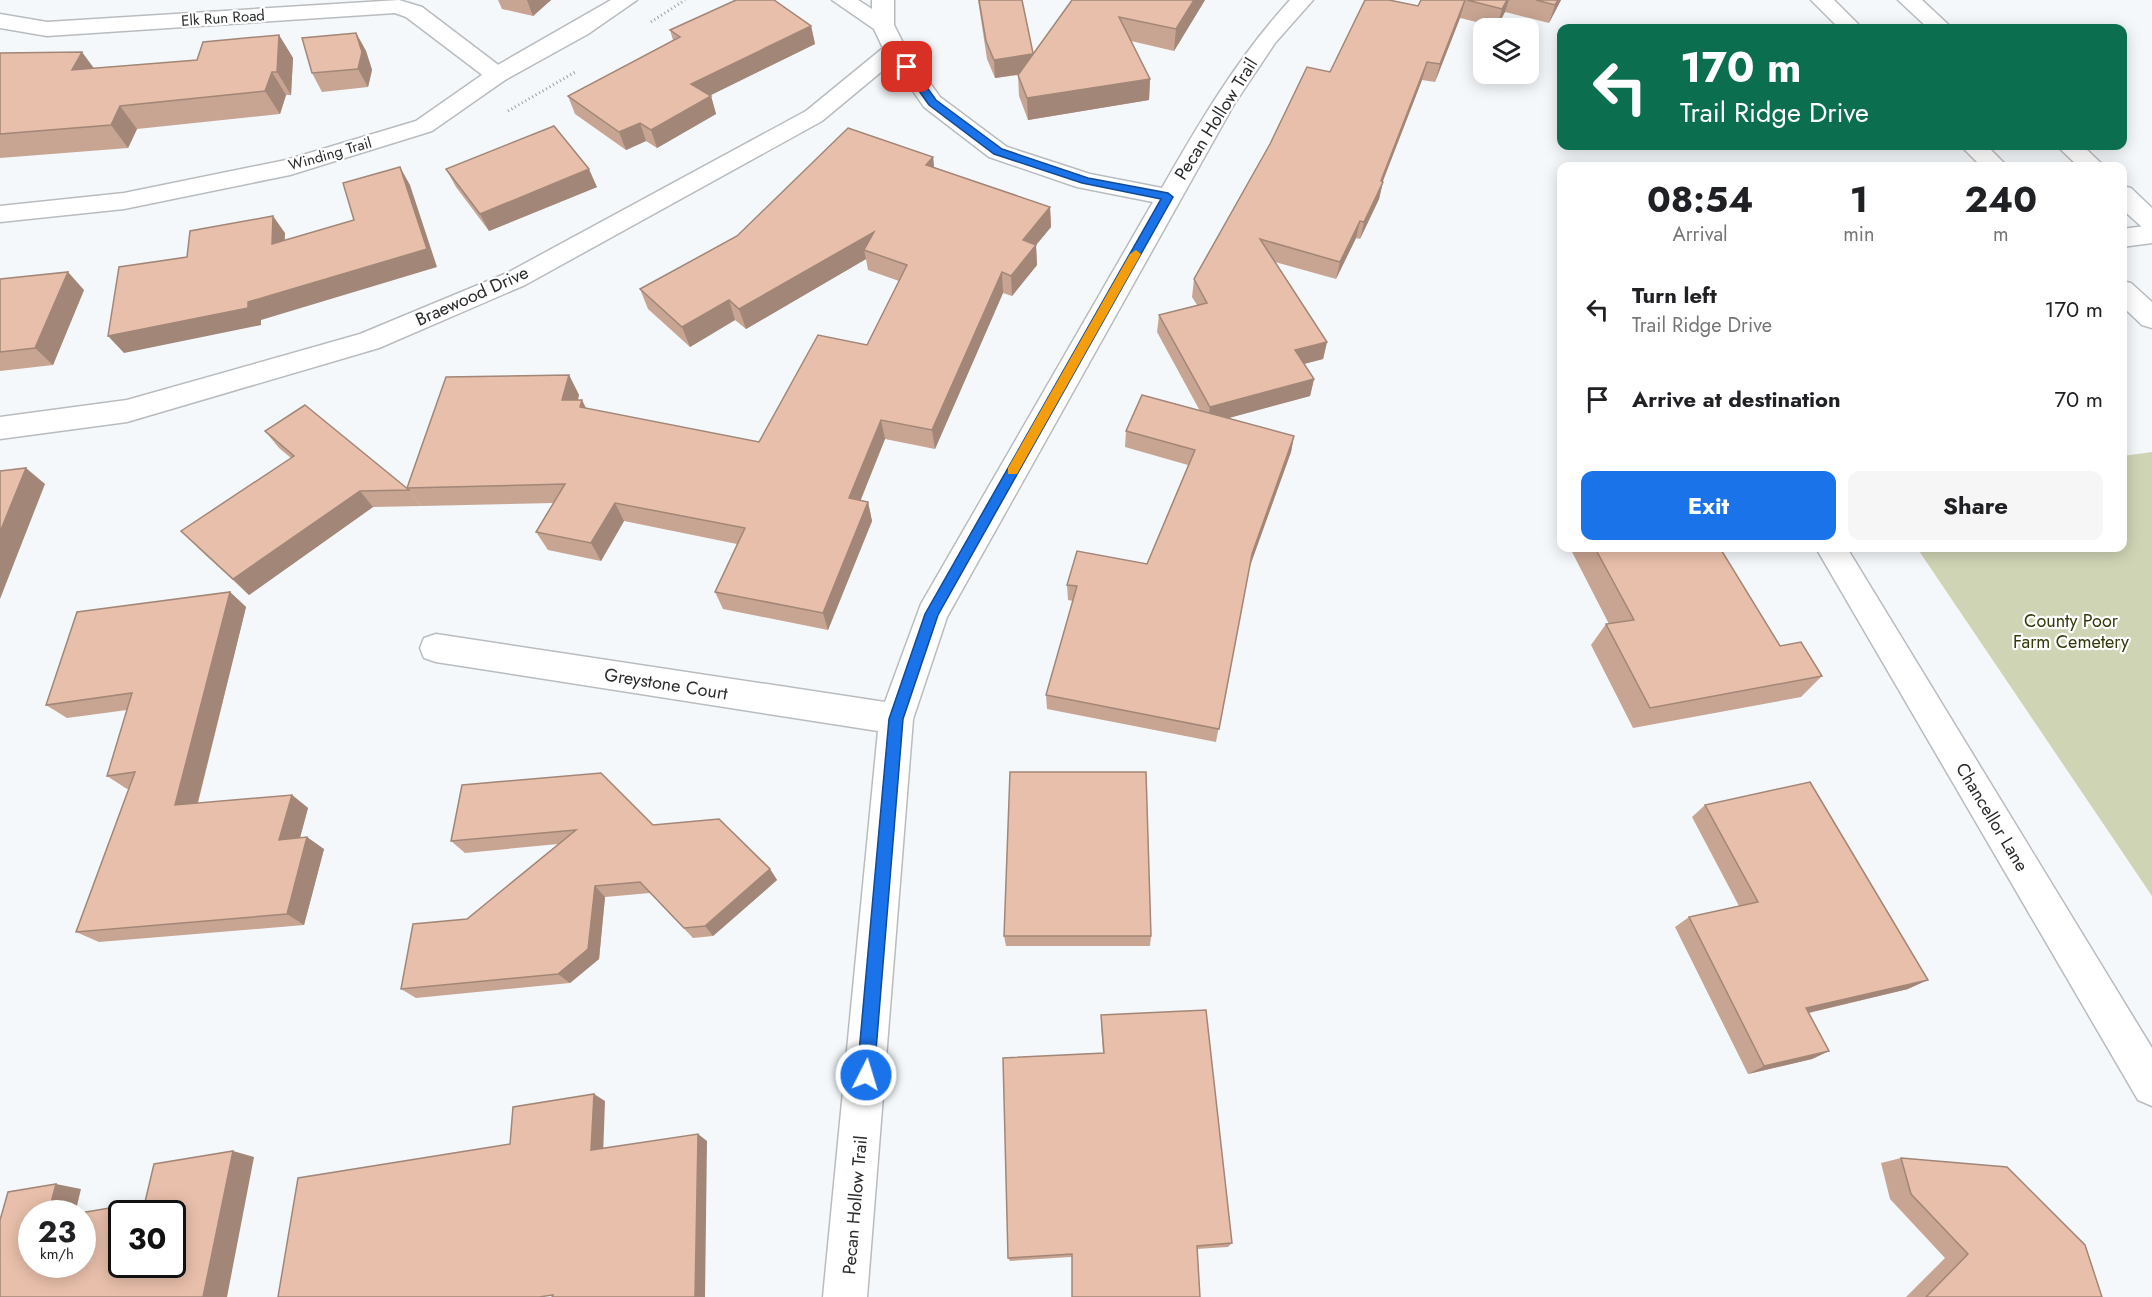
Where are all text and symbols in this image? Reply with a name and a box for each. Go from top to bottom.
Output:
street label: Elk Run Road [180,4,266,32]
map controls [1473,18,1539,84]
button: layers [1473,18,1539,84]
text: 170 m [1680,37,1802,98]
pin [881,41,932,92]
icon: left [1581,48,1659,126]
icon: arrive [890,50,923,83]
street label: Pecan Hollow Trail [1168,53,1264,185]
text: Trail Ridge Drive [1680,93,1869,132]
street label: Winding Trail [286,132,374,176]
text: 08:54 [1647,173,1753,225]
text: 1 [1850,173,1868,225]
text: 240 [1964,173,2037,225]
text: Arrival [1673,220,1728,249]
text: min [1843,220,1875,249]
text: m [1993,220,2009,249]
street label: Braewood Drive [411,259,533,333]
text: Turn left [1632,279,1717,311]
icon: left [1581,293,1614,326]
text: 170 m [2045,293,2103,325]
text: Trail Ridge Drive [1632,311,1772,340]
icon: arrive [1581,383,1614,416]
text: Arrive at destination [1632,383,1841,415]
text: 70 m [2054,383,2103,415]
button: Exit [1581,471,1836,540]
button: Share [1848,471,2103,540]
park label: County Poor Farm Cemetery [2013,608,2129,655]
street label: Greystone Court [603,661,730,707]
street label: Chancellor Lane [1949,758,2035,876]
position arrow [834,1043,898,1107]
street label: Pecan Hollow Trail [836,1134,874,1276]
speed limit sign: 30 [108,1200,186,1278]
text: 23 [38,1210,76,1253]
text: km/h [40,1243,74,1265]

